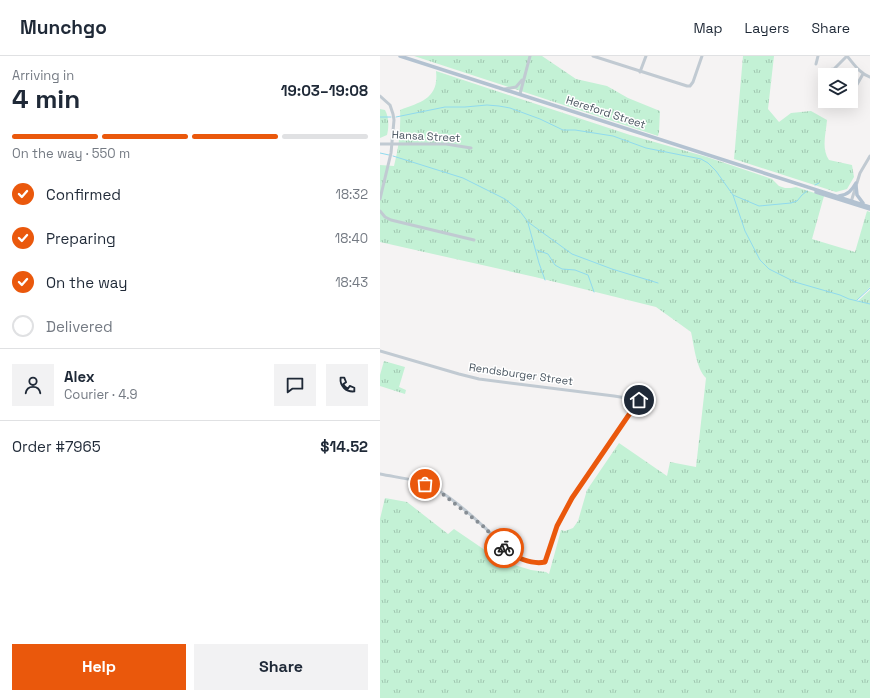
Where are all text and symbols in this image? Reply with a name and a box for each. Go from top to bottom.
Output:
text: Munchgo [20,15,107,40]
text: Map [693,19,723,37]
text: Layers [745,19,789,37]
text: Share [811,19,850,37]
text: Arriving in [12,67,74,84]
map controls [818,68,858,108]
button: layers [818,68,858,108]
text: 19:03–19:08 [281,81,368,100]
text: 4 min [12,82,80,116]
street label: Hereford Street [564,93,648,131]
street label: Hansa Street [391,127,461,145]
text: On the way · 550 m [12,145,130,162]
icon: check [12,183,34,205]
text: Confirmed [46,185,121,204]
text: 18:32 [335,186,368,203]
icon: check [12,227,34,249]
text: Preparing [46,229,116,248]
text: 18:40 [335,230,368,247]
icon: check [12,271,34,293]
text: On the way [46,273,127,292]
text: 18:43 [335,274,368,291]
text: Delivered [46,317,113,336]
street label: Rendsburger Street [468,360,574,388]
button: person [12,364,54,406]
button: chat [274,364,316,406]
button: phone [326,364,368,406]
text: Alex [64,367,95,386]
pin [622,383,656,417]
text: Courier · 4.9 [64,386,138,403]
icon: home [628,389,650,411]
text: Order #7965 [12,437,101,456]
text: $14.52 [320,437,368,456]
pin [408,467,442,501]
icon: bag [414,473,436,495]
courier [484,528,524,568]
icon: bike [493,537,515,559]
button: Help [12,644,186,690]
button: Share [194,644,368,690]

